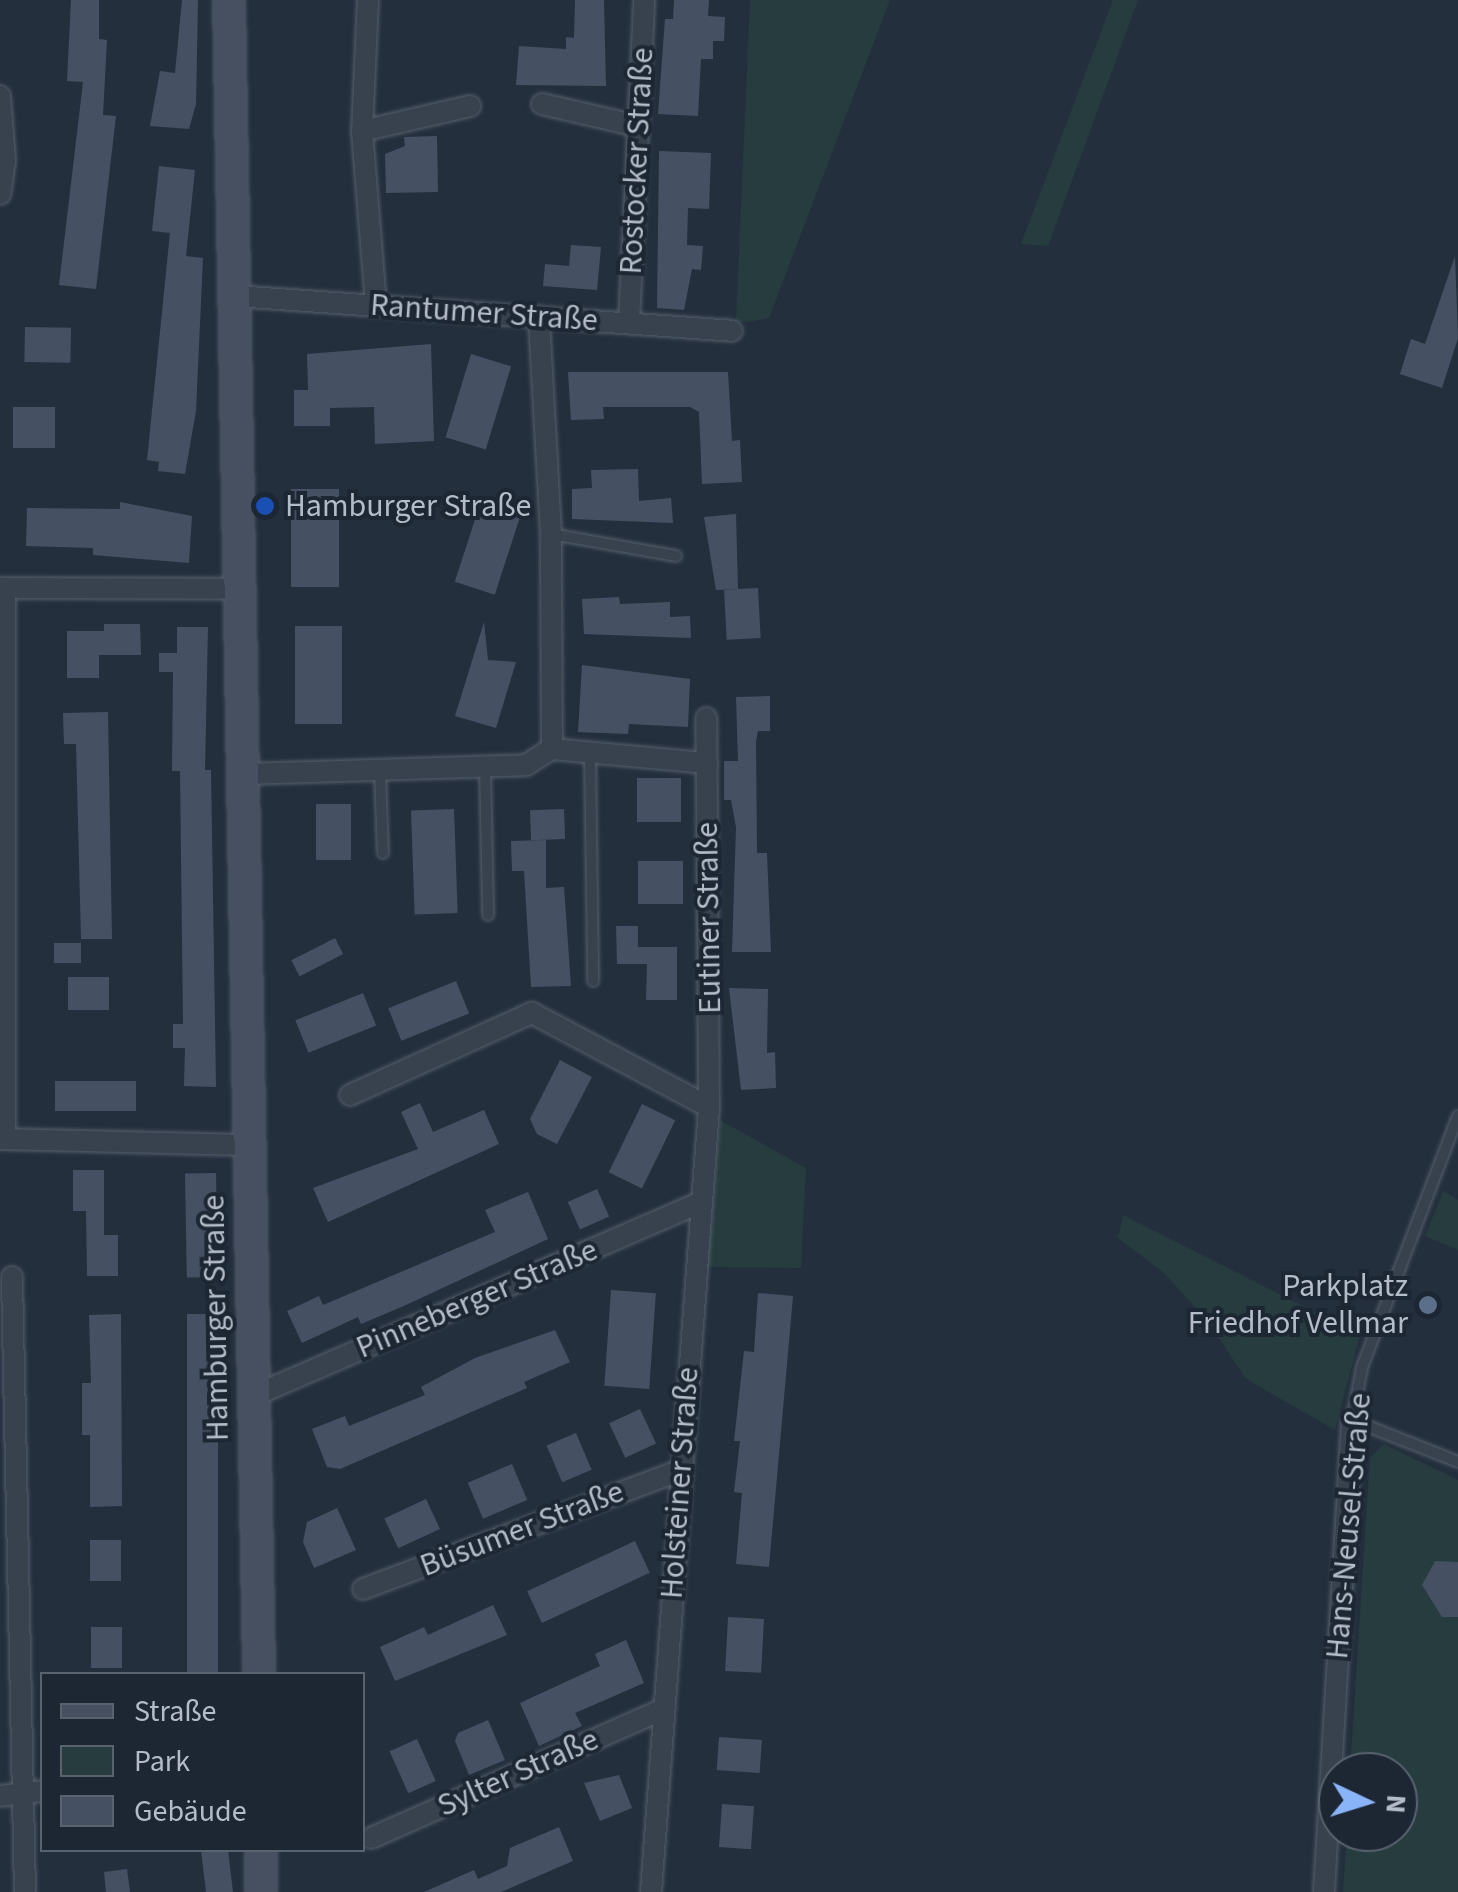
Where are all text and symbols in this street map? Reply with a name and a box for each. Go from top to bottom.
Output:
street label: Rostocker Straße [612,47,662,275]
street label: Rantumer Straße [369,286,599,340]
place label: Hamburger Straße [285,487,531,525]
marker: Hamburger Straße [254,495,276,517]
street label: Eutiner Straße [688,822,730,1014]
street label: Hamburger Straße [195,1194,237,1442]
street label: Pinneberger Straße [351,1231,603,1367]
place label: Parkplatz Friedhof Vellmar [1188,1268,1408,1343]
marker: Parkplatz Friedhof Vellmar [1417,1294,1439,1316]
street label: Holsteiner Straße [653,1366,707,1600]
street label: Hans-Neusel-Straße [1318,1391,1380,1661]
street label: Büsumer Straße [415,1473,629,1585]
legend [40,1672,365,1852]
text: Straße [134,1690,216,1733]
street label: Sylter Straße [432,1721,604,1825]
text: Park [134,1740,190,1783]
north arrow [1318,1752,1418,1852]
text: Gebäude [134,1790,247,1833]
text: N [1375,1793,1417,1815]

